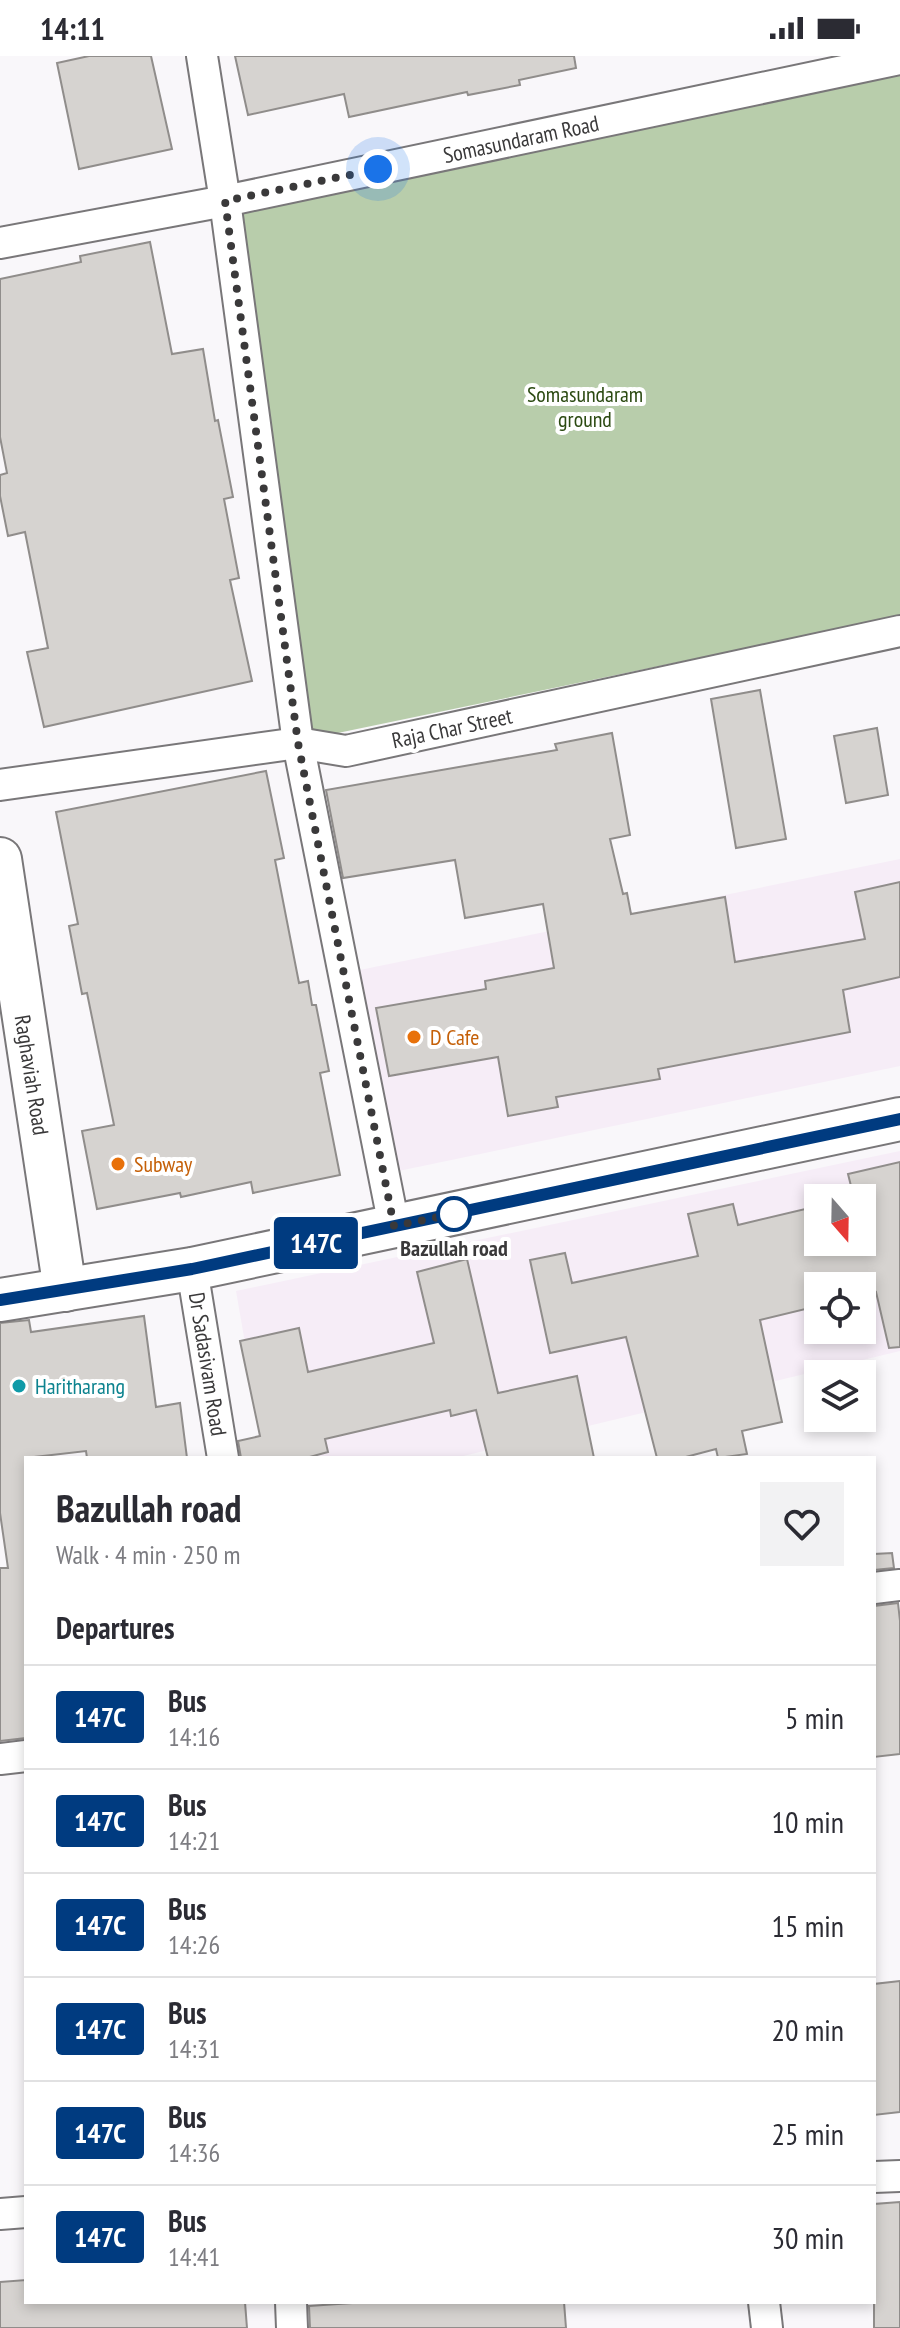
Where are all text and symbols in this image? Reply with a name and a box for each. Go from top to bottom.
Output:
text: 14:11 [40,9,105,48]
street label: Somasundaram Road [441,109,601,169]
your location [358,149,398,189]
park label: Somasundaram ground [527,380,643,433]
street label: Raja Char Street [389,702,515,754]
street label: Raghaviah Road [9,1013,55,1137]
place label: D Cafe [430,1023,479,1051]
marker: D Cafe [405,1028,423,1046]
place label: Subway [134,1150,193,1178]
marker: Subway [109,1155,127,1173]
north arrow [804,1184,876,1256]
map controls [804,1184,876,1432]
marker: Bazullah road [437,1197,471,1231]
line badge: 147C [260,1217,372,1269]
text: 147C [290,1224,342,1261]
place label: Bazullah road [400,1234,508,1262]
button: locate [804,1272,876,1344]
street label: Dr Sadasivam Road [183,1290,233,1438]
button: layers [804,1360,876,1432]
place label: Haritharang [35,1372,125,1400]
marker: Haritharang [10,1377,28,1395]
button: heart [760,1482,844,1566]
text: Bazullah road [56,1483,241,1532]
text: Walk · 4 min · 250 m [56,1538,240,1571]
text: Departures [56,1608,174,1647]
text: Bus [168,1681,207,1720]
text: 147C [74,1698,126,1735]
text: 5 min [785,1698,844,1737]
text: 14:16 [168,1720,220,1753]
text: Bus [168,1785,207,1824]
text: 147C [74,1802,126,1839]
text: 10 min [771,1802,844,1841]
text: 14:21 [168,1824,220,1857]
text: Bus [168,1889,207,1928]
text: 147C [74,1906,126,1943]
text: 15 min [771,1906,844,1945]
text: 14:26 [168,1928,220,1961]
text: Bus [168,1993,207,2032]
text: 147C [74,2010,126,2047]
text: 20 min [771,2010,844,2049]
text: 14:31 [168,2032,220,2065]
text: Bus [168,2097,207,2136]
text: 147C [74,2114,126,2151]
text: 25 min [771,2114,844,2153]
text: 14:36 [168,2136,220,2169]
text: Bus [168,2201,207,2240]
text: 147C [74,2218,126,2255]
text: 30 min [771,2218,844,2257]
text: 14:41 [168,2240,220,2273]

